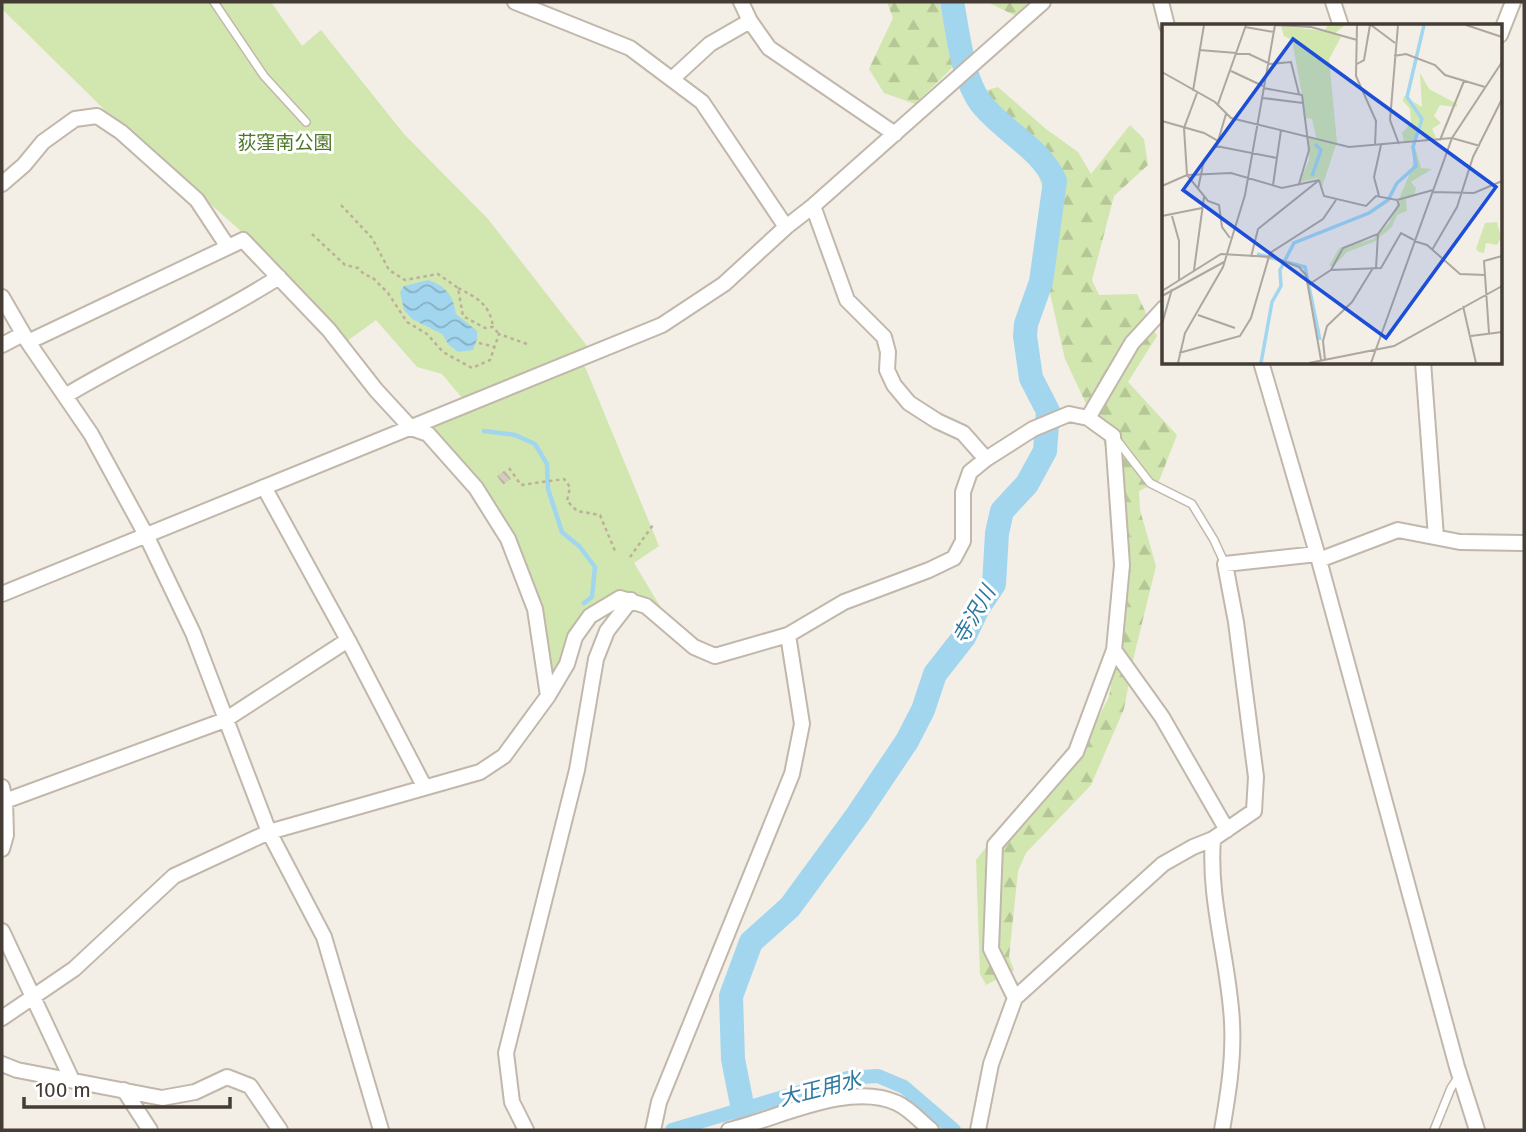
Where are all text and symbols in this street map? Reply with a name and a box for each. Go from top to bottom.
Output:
inset map [1162,24,1502,364]
park label: 荻窪南公園 [237,131,333,154]
water label: 寺沢川 [947,579,1002,649]
scale bar [24,1066,231,1110]
water label: 大正用水 [776,1066,866,1112]
text: 100 m [35,1077,91,1103]

